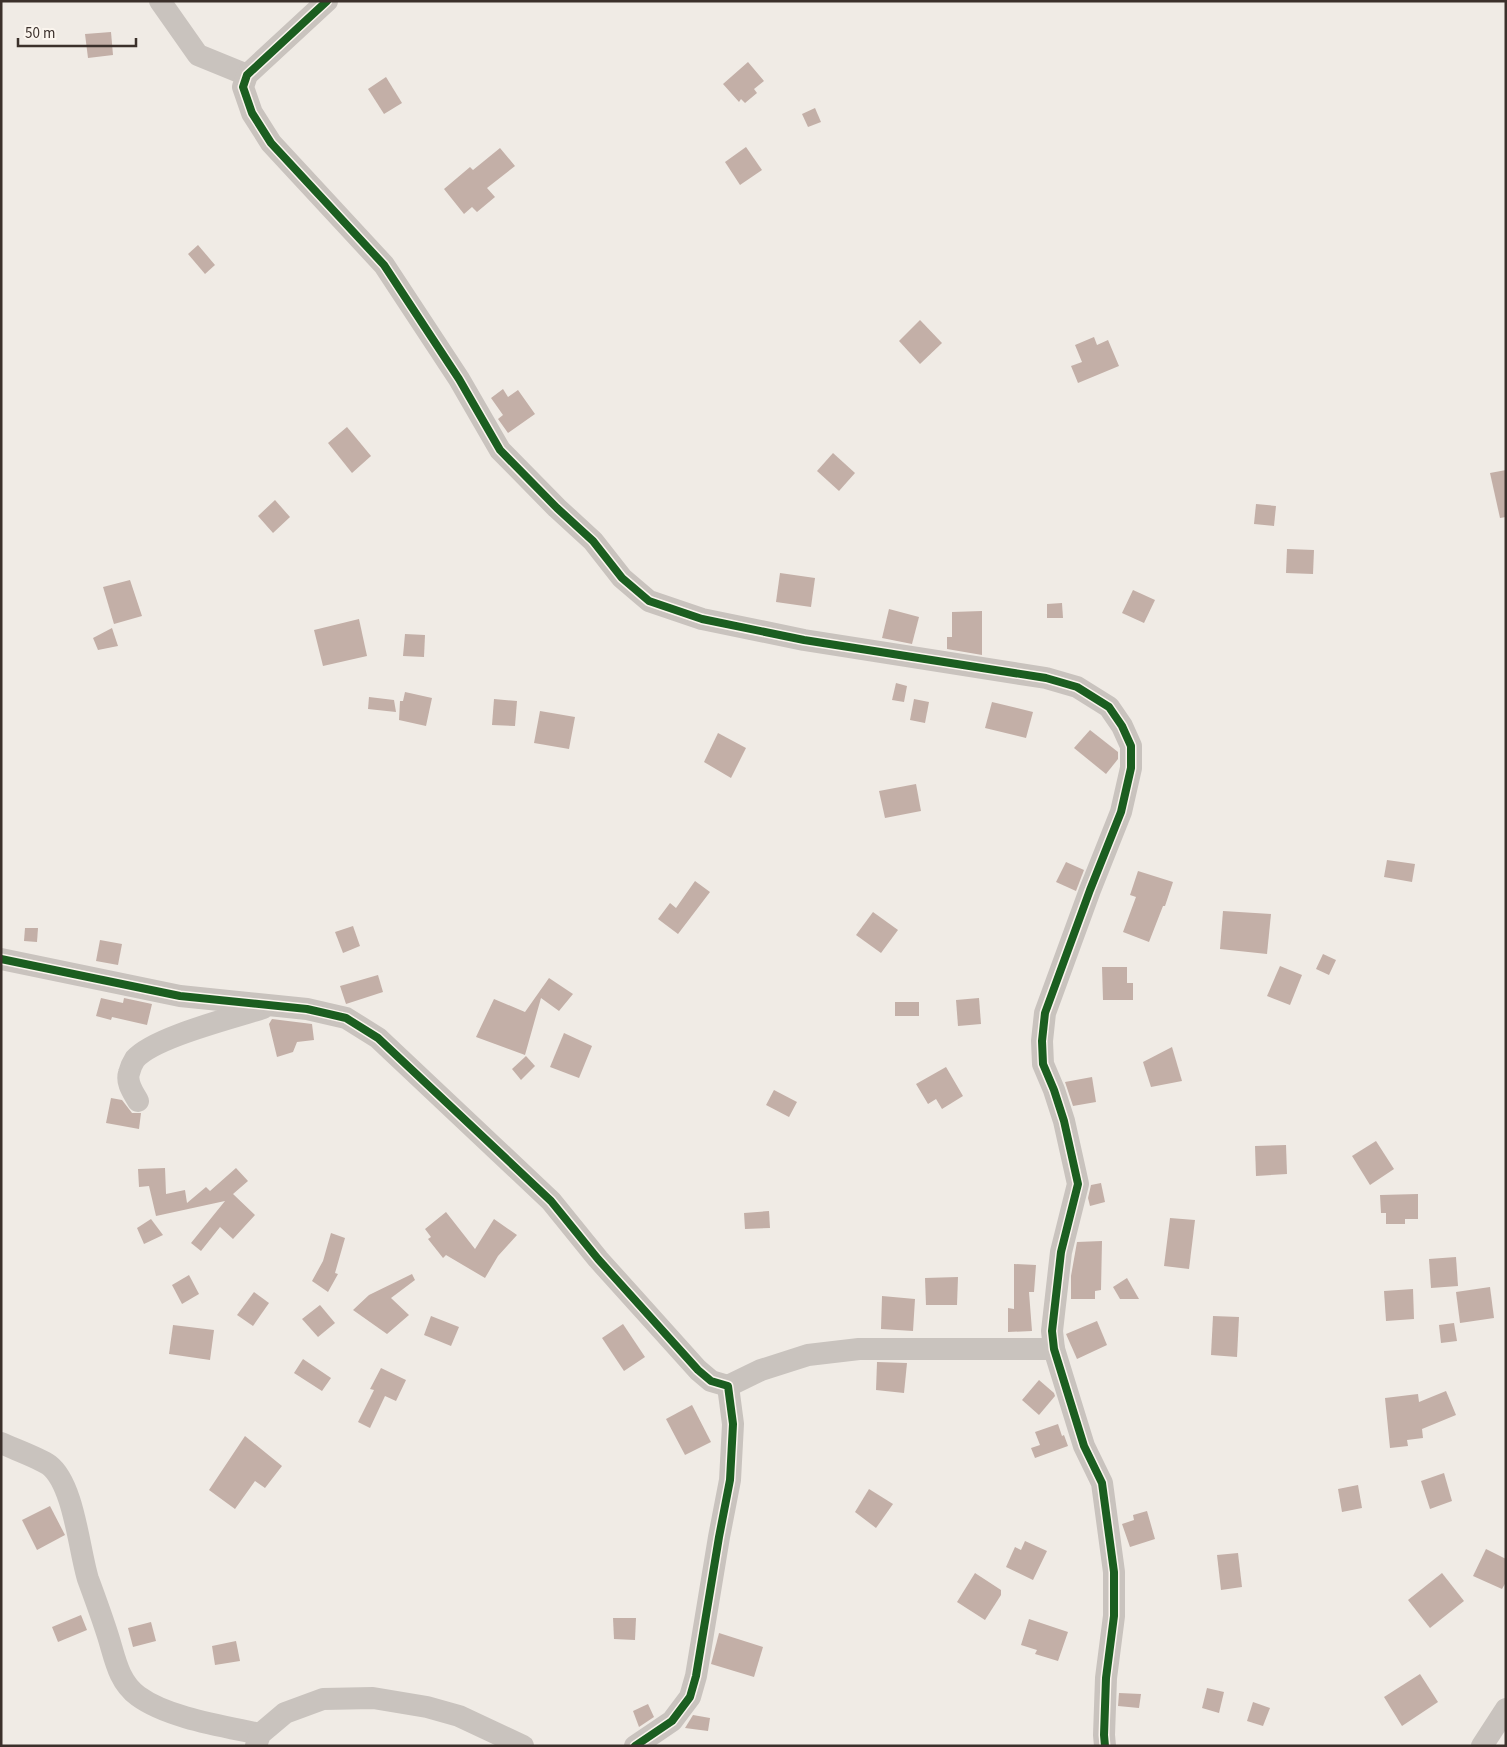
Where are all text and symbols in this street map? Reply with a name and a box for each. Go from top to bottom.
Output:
scale bar [18,15,135,47]
text: 50 m [25,23,55,44]

